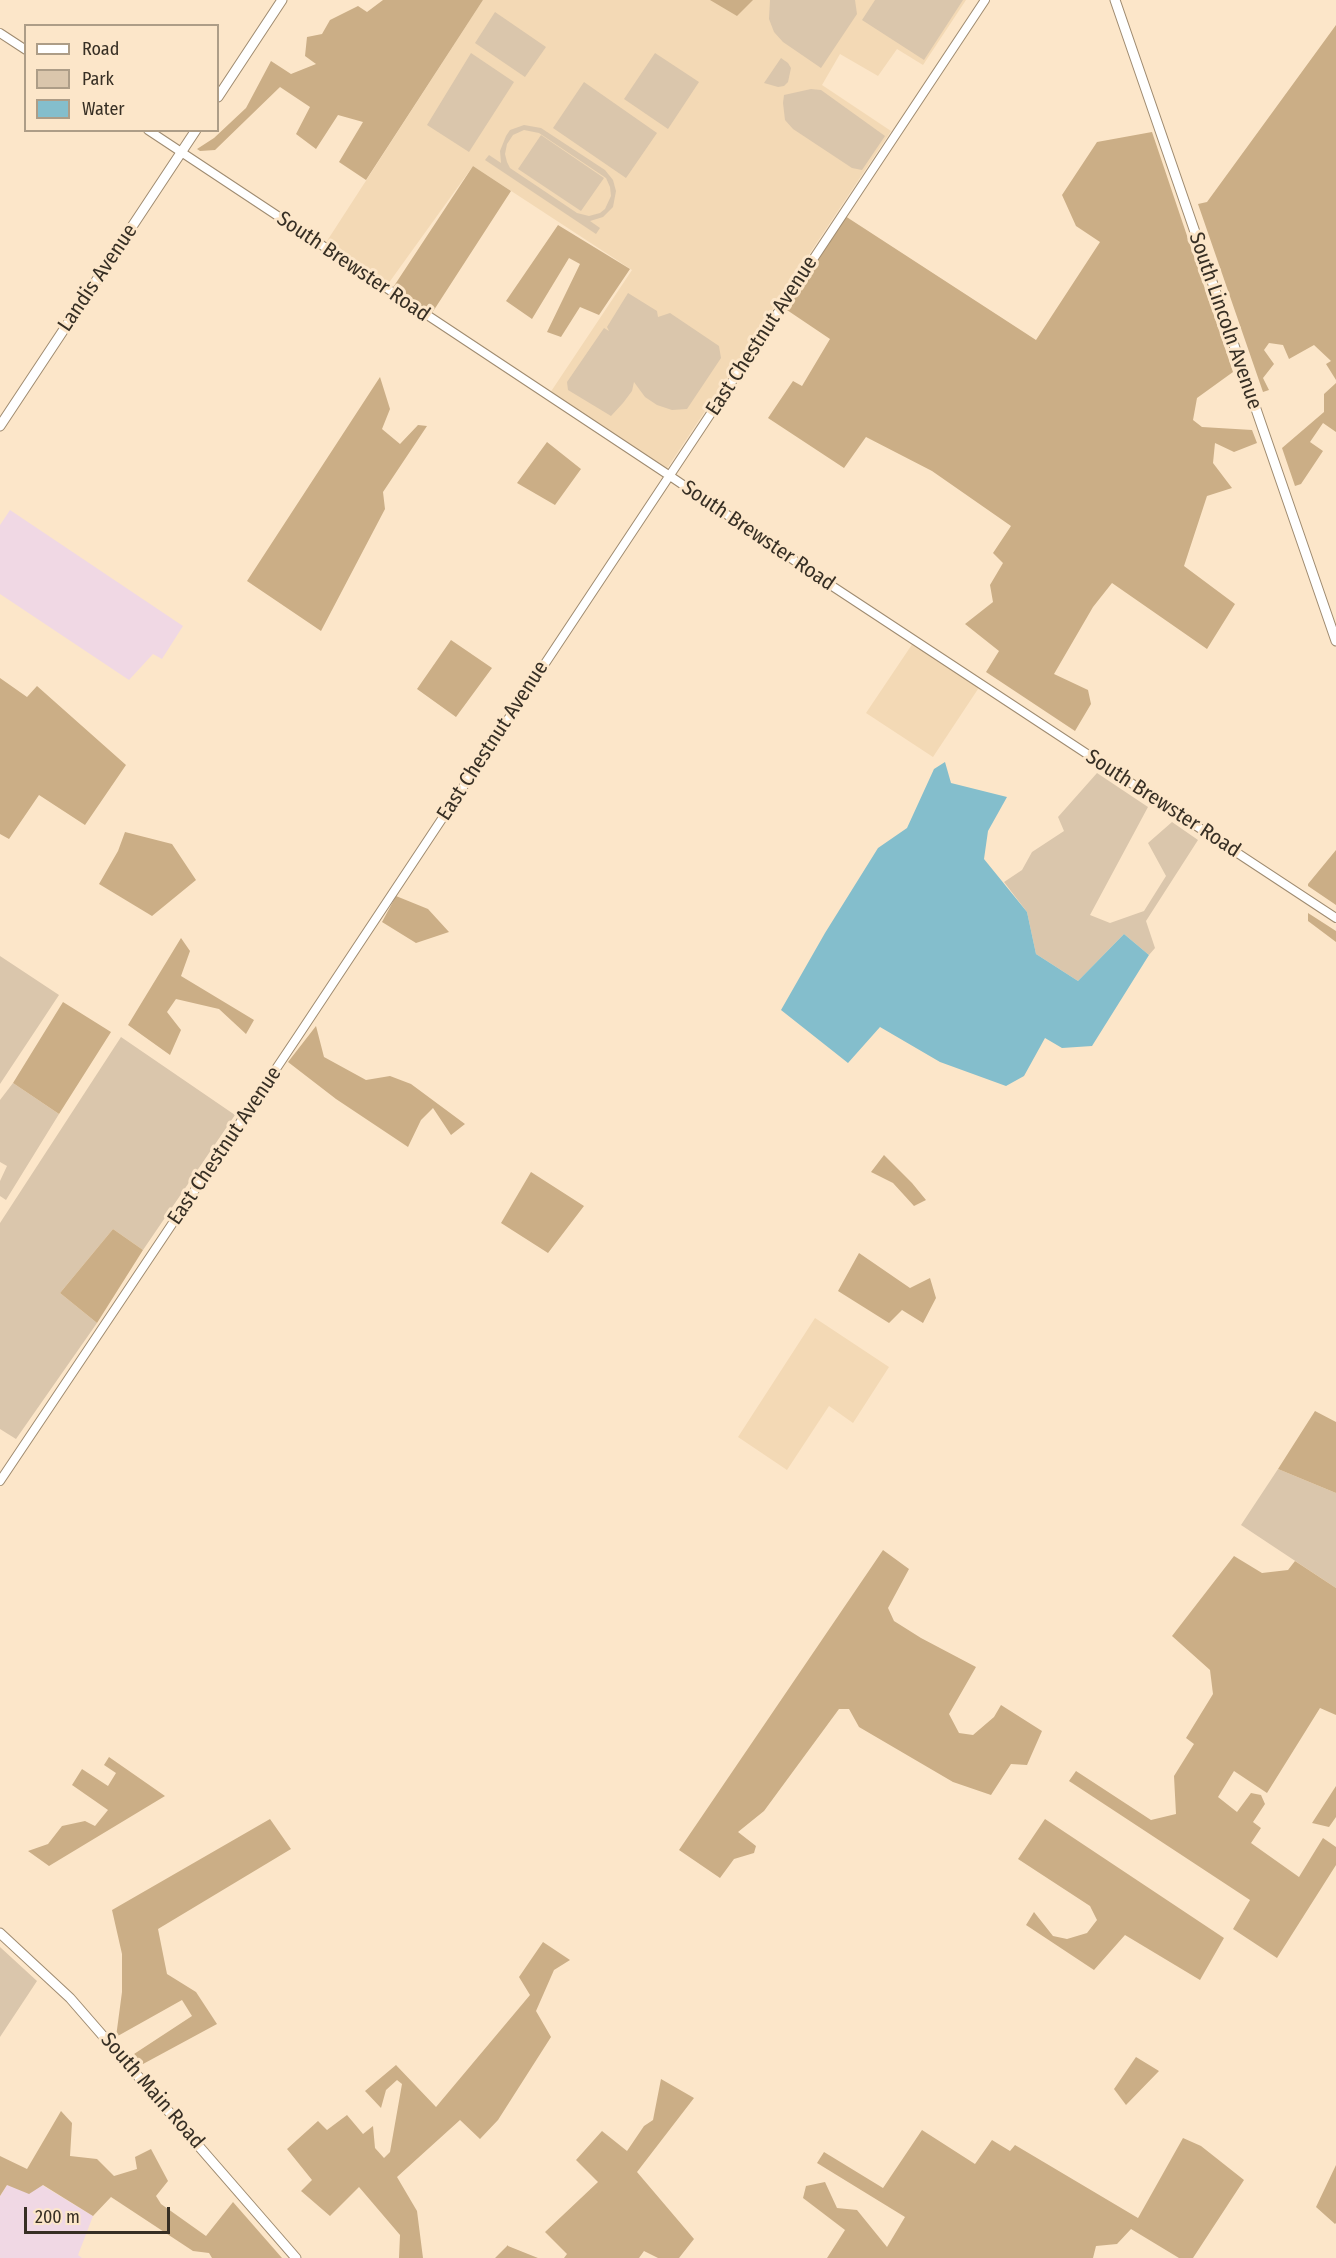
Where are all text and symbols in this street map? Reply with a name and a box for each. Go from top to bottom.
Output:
legend [24,24,219,132]
text: Road [82,38,119,60]
text: Park [82,68,114,90]
text: Water [82,98,125,120]
street label: South Brewster Road [272,206,434,328]
street label: Landis Avenue [53,220,143,336]
street label: South Lincoln Avenue [1183,229,1267,413]
street label: East Chestnut Avenue [701,251,823,421]
street label: South Brewster Road [677,475,839,597]
street label: East Chestnut Avenue [432,656,554,826]
street label: South Brewster Road [1081,745,1245,863]
street label: East Chestnut Avenue [163,1062,287,1230]
street label: South Main Road [95,2028,209,2154]
scale bar [27,2195,172,2233]
text: 200 m [35,2206,80,2228]

